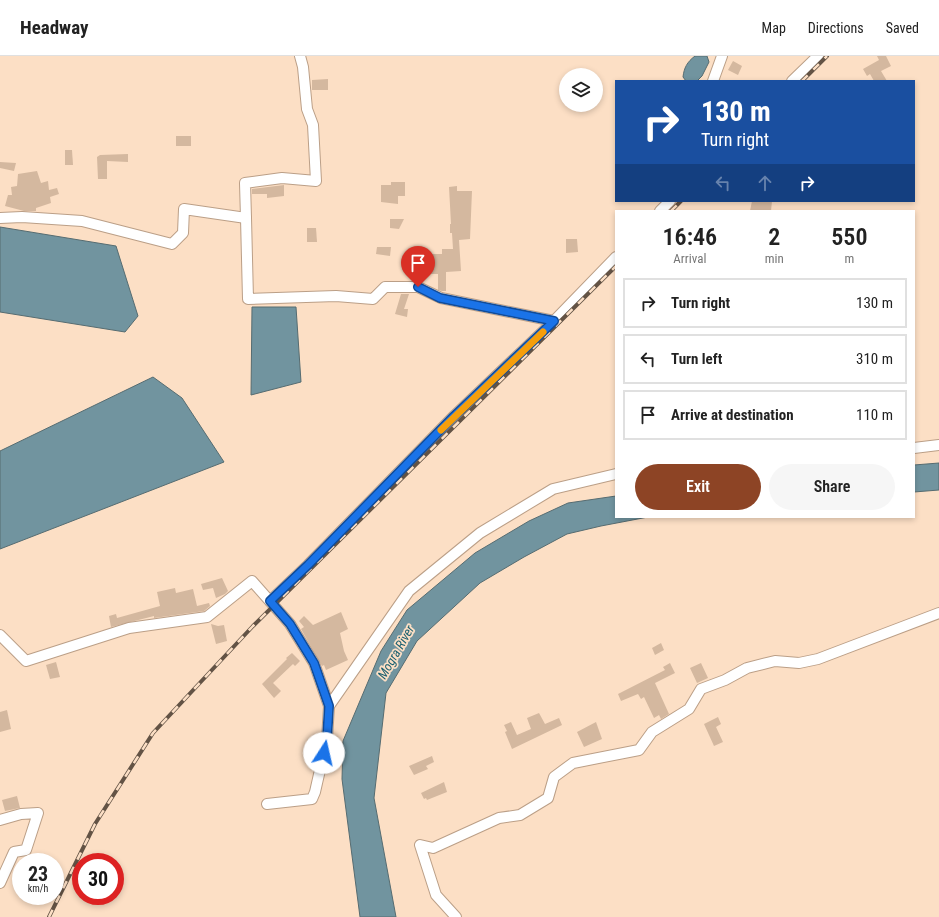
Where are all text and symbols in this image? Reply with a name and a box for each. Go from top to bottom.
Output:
text: Headway [20,16,88,39]
text: Map [762,20,786,36]
text: Directions [808,20,864,36]
text: Saved [886,20,919,36]
map controls [559,68,603,112]
button: layers [559,68,603,112]
text: 130 m [701,95,771,128]
icon: right [635,96,687,148]
text: Turn right [701,129,769,150]
icon: left [712,172,734,194]
icon: ahead [754,172,776,194]
icon: right [796,172,818,194]
text: 16:46 [663,223,717,251]
text: 2 [768,223,780,251]
text: 550 [831,223,867,251]
pin [401,246,435,287]
text: Arrival [673,251,706,266]
text: min [765,251,784,266]
text: m [844,251,854,266]
icon: arrive [407,252,429,274]
icon: right [637,292,659,314]
text: Turn right [671,294,730,312]
text: 130 m [856,294,893,312]
icon: left [637,348,659,370]
text: Turn left [671,350,722,368]
text: 310 m [856,350,893,368]
icon: arrive [637,404,659,426]
text: Arrive at destination [671,406,794,424]
text: 110 m [856,406,893,424]
button: Exit [635,464,761,510]
button: Share [769,464,895,510]
water label: Mogra River [375,622,418,681]
position arrow [303,732,345,774]
speed limit sign: 30 [72,853,124,905]
text: 23 [28,862,48,886]
text: km/h [28,883,48,894]

